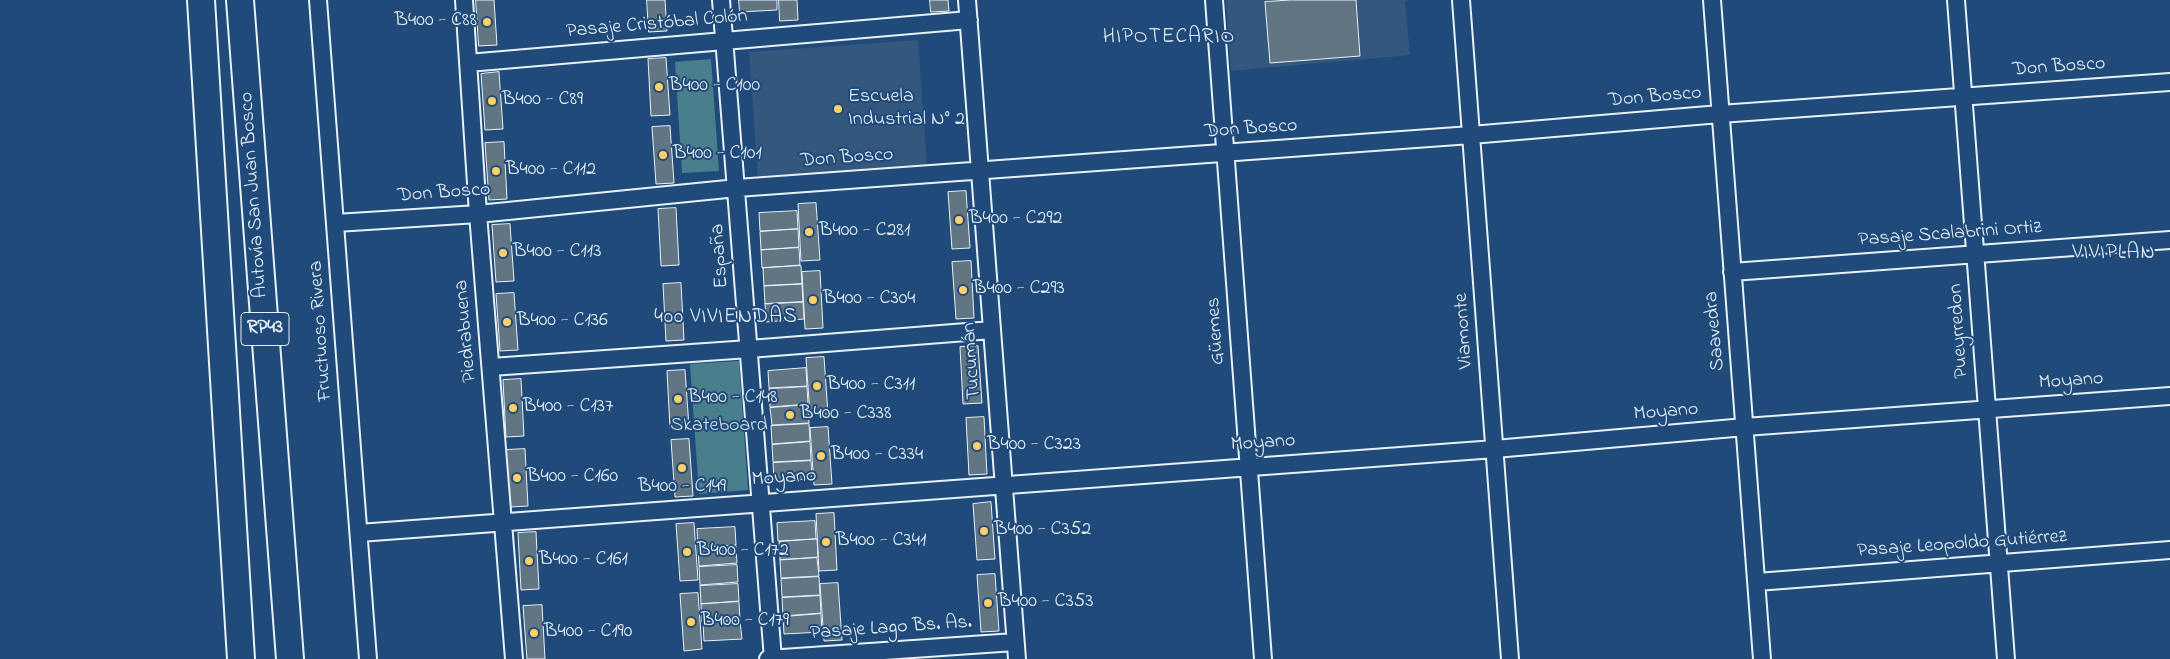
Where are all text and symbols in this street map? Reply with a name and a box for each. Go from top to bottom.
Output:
street label: Pasaje Cristóbal Colón [565,5,749,45]
place label: B400 - C88 [395,10,477,34]
marker: B400 - C88 [481,16,493,28]
district label: HIPOTECARIO [1101,26,1237,52]
street label: Don Bosco [2012,53,2106,83]
place label: B400 - C100 [669,75,760,99]
marker: B400 - C100 [653,81,665,93]
street label: Don Bosco [1608,82,1702,114]
place label: Escuela Industrial N° 2 [848,86,965,133]
place label: B400 - C89 [502,89,583,113]
street label: Autovía San Juan Bosco [236,91,274,299]
marker: B400 - C89 [486,95,498,107]
marker: Escuela Industrial N° 2 [832,103,844,115]
street label: Don Bosco [1204,115,1298,145]
place label: B400 - C101 [673,143,762,167]
street label: Don Bosco [800,144,894,174]
marker: B400 - C101 [657,149,669,161]
place label: B400 - C112 [506,159,596,183]
marker: B400 - C112 [490,165,502,177]
street label: Don Bosco [397,179,491,209]
place label: B400 - C292 [969,208,1062,232]
marker: B400 - C292 [953,214,965,226]
street label: Pasaje Scalabrini Ortiz [1858,217,2042,253]
place label: B400 - C281 [819,220,910,244]
street label: España [707,223,735,289]
marker: B400 - C281 [803,226,815,238]
place label: B400 - C113 [513,241,601,265]
district label: VIVIPLAN [2071,242,2157,268]
marker: B400 - C113 [497,247,509,259]
street label: Fructuoso Rivera [305,260,339,402]
place label: B400 - C293 [973,278,1065,302]
street label: Piedrabuena [451,279,483,383]
street label: Pueyrredon [1945,283,1975,379]
marker: B400 - C293 [957,284,969,296]
place label: B400 - C304 [823,288,916,312]
street label: Saavedra [1701,290,1731,372]
street label: Viamonte [1450,292,1480,370]
marker: B400 - C304 [807,294,819,306]
street label: Güemes [1203,296,1231,366]
district label: 400 VIVIENDAS [653,306,799,332]
place label: B400 - C136 [517,310,608,334]
road number: RP43 [241,312,289,346]
marker: B400 - C136 [501,316,513,328]
street label: Tucumán [958,322,988,400]
street label: Moyano [2038,368,2104,396]
place label: B400 - C311 [827,374,915,398]
marker: B400 - C311 [811,380,823,392]
place label: B400 - C148 [688,387,778,411]
marker: B400 - C148 [672,393,684,405]
place label: B400 - C137 [523,396,613,420]
street label: Moyano [1633,398,1699,428]
marker: B400 - C137 [507,402,519,414]
place label: B400 - C338 [800,403,891,427]
marker: B400 - C338 [784,409,796,421]
park label: Skateboard [670,415,768,439]
street label: Moyano [1230,430,1296,458]
place label: B400 - C323 [987,434,1081,458]
marker: B400 - C323 [971,440,983,452]
place label: B400 - C334 [831,444,923,468]
marker: B400 - C334 [815,450,827,462]
marker: B400 - C149 [676,462,688,474]
street label: Moyano [751,465,817,493]
place label: B400 - C160 [527,466,618,490]
marker: B400 - C160 [511,472,523,484]
place label: B400 - C149 [638,476,726,500]
place label: B400 - C352 [994,519,1091,543]
marker: B400 - C352 [978,525,990,537]
street label: Pasaje Leopoldo Gutiérrez [1856,526,2068,564]
place label: B400 - C341 [836,530,926,554]
marker: B400 - C341 [820,536,832,548]
place label: B400 - C172 [697,540,789,564]
marker: B400 - C172 [681,546,693,558]
place label: B400 - C161 [539,549,628,573]
marker: B400 - C161 [523,555,535,567]
place label: B400 - C353 [998,591,1093,615]
marker: B400 - C353 [982,597,994,609]
place label: B400 - C179 [701,610,789,634]
street label: Pasaje Lago Bs. As. [809,611,973,647]
marker: B400 - C179 [685,616,697,628]
place label: B400 - C190 [544,621,632,645]
marker: B400 - C190 [528,627,540,639]

